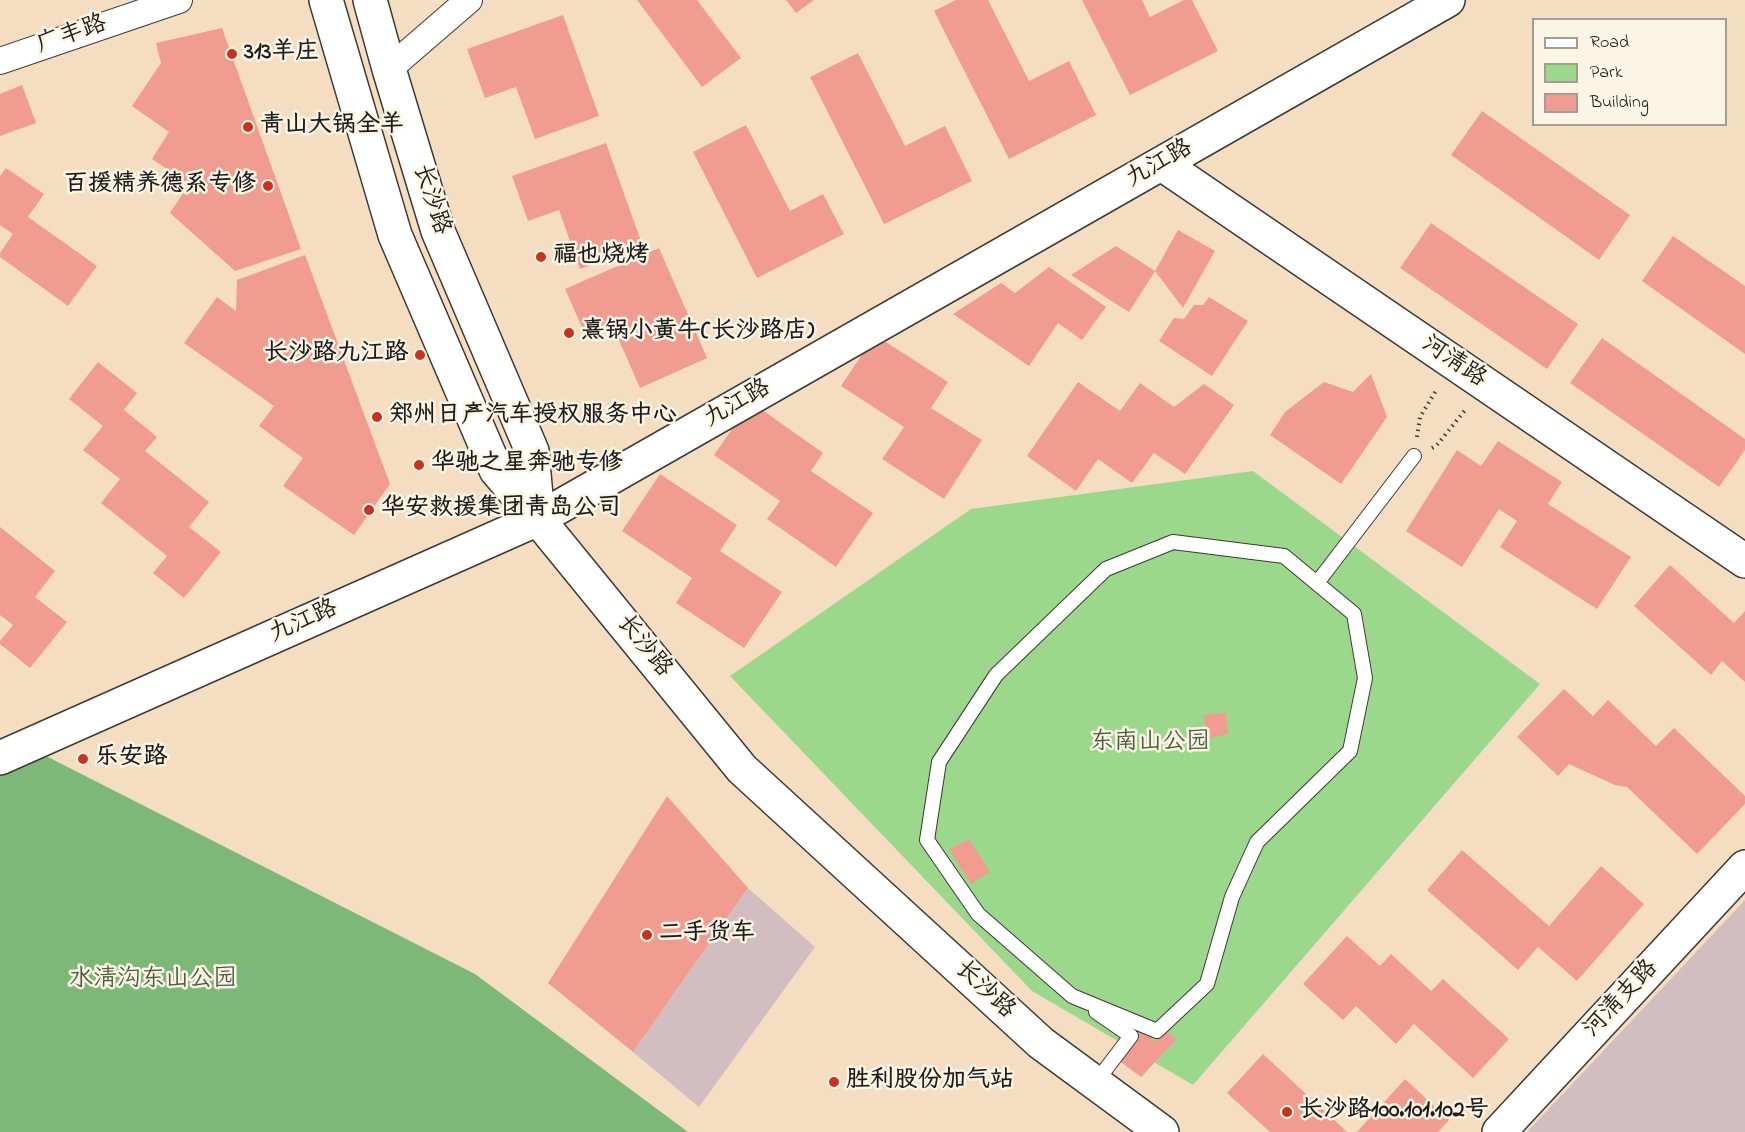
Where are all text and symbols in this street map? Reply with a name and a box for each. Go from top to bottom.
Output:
street label: 广丰路 [33,11,111,61]
legend [1532,18,1727,126]
text: Road [1590,30,1629,56]
place label: 313羊庄 [244,40,319,68]
marker: 313羊庄 [225,47,239,61]
text: Park [1590,60,1623,86]
text: Building [1590,90,1649,116]
place label: 青山大锅全羊 [260,113,404,141]
marker: 青山大锅全羊 [241,120,255,134]
street label: 九江路 [1122,135,1198,195]
street label: 长沙路 [405,161,455,239]
place label: 百援精养德系专修 [64,172,256,200]
marker: 百援精养德系专修 [261,179,275,193]
place label: 福也烧烤 [553,243,649,271]
marker: 福也烧烤 [534,250,548,264]
place label: 熹锅小黄牛(长沙路店) [581,319,814,347]
marker: 熹锅小黄牛(长沙路店) [562,326,576,340]
street label: 河清路 [1415,331,1491,395]
place label: 长沙路九江路 [264,341,408,369]
marker: 长沙路九江路 [413,348,427,362]
street label: 九江路 [700,375,776,435]
place label: 郑州日产汽车授权服务中心 [389,403,677,431]
marker: 郑州日产汽车授权服务中心 [370,410,384,424]
place label: 华驰之星奔驰专修 [431,451,623,479]
marker: 华驰之星奔驰专修 [412,458,426,472]
place label: 华安救援集团青岛公司 [381,496,621,524]
marker: 华安救援集团青岛公司 [362,503,376,517]
street label: 九江路 [265,595,343,651]
street label: 长沙路 [609,610,677,684]
park label: 东南山公园 [1090,730,1210,758]
place label: 乐安路 [95,745,167,773]
marker: 乐安路 [76,752,90,766]
place label: 二手货车 [659,921,755,949]
marker: 二手货车 [640,928,654,942]
street label: 河清支路 [1579,955,1665,1045]
street label: 长沙路 [948,956,1020,1026]
park label: 水清沟东山公园 [69,967,237,995]
place label: 胜利股份加气站 [846,1068,1014,1096]
marker: 胜利股份加气站 [827,1075,841,1089]
place label: 长沙路100.101.102号 [1299,1098,1489,1126]
marker: 长沙路100.101.102号 [1280,1105,1294,1119]

